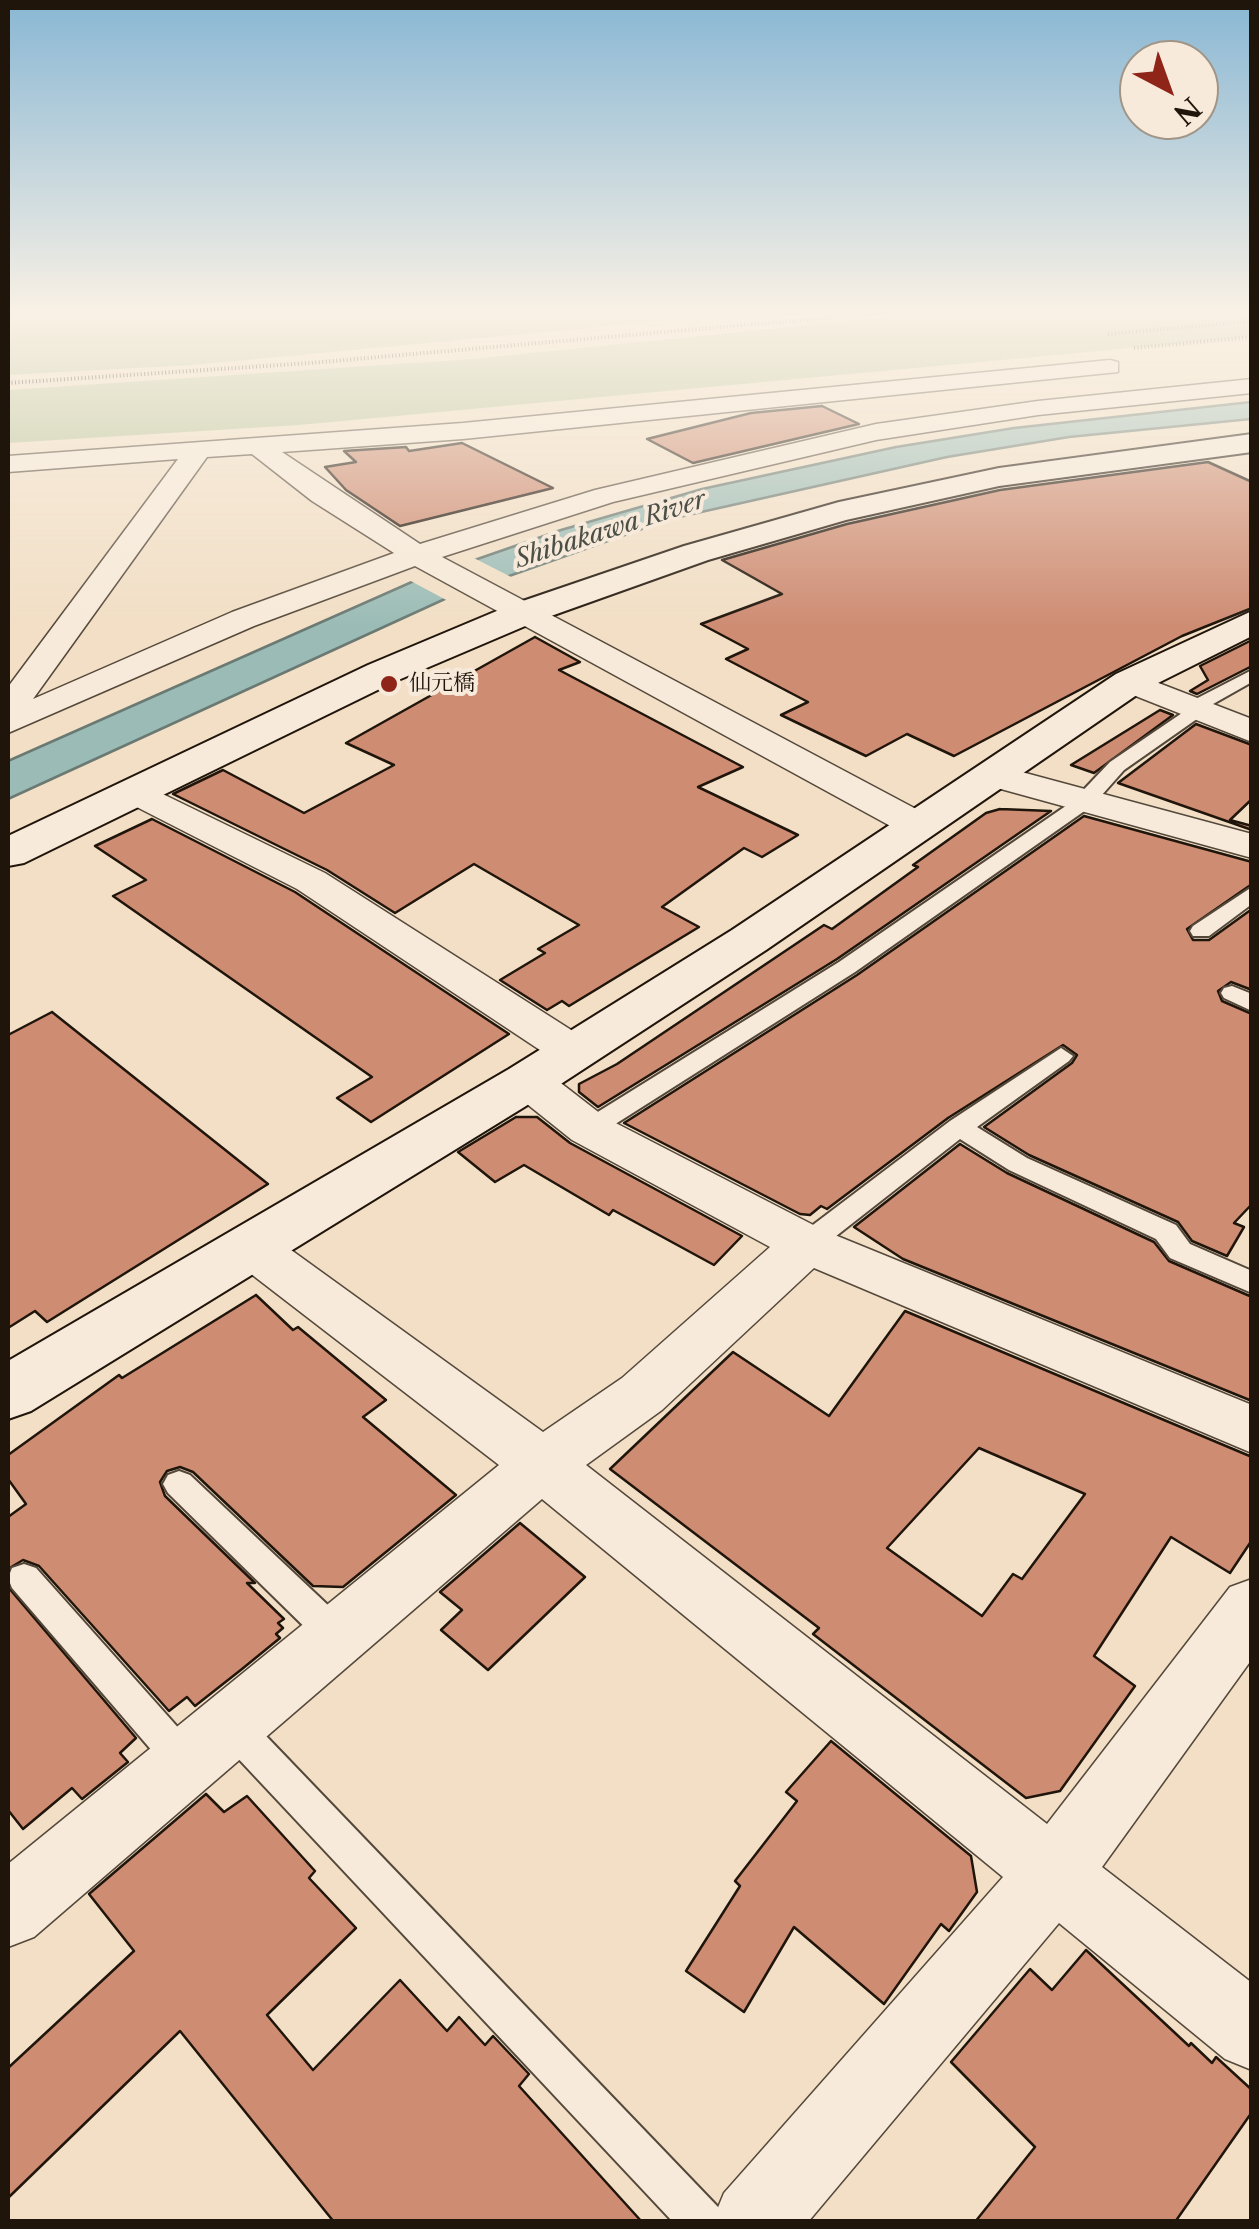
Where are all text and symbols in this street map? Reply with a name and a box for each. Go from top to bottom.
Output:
north arrow [1119,40,1219,140]
text: N [1167,90,1208,132]
water label: Shibakawa River [512,485,710,575]
place label: 仙元橋 [409,671,475,697]
marker: 仙元橋 [378,673,400,695]

